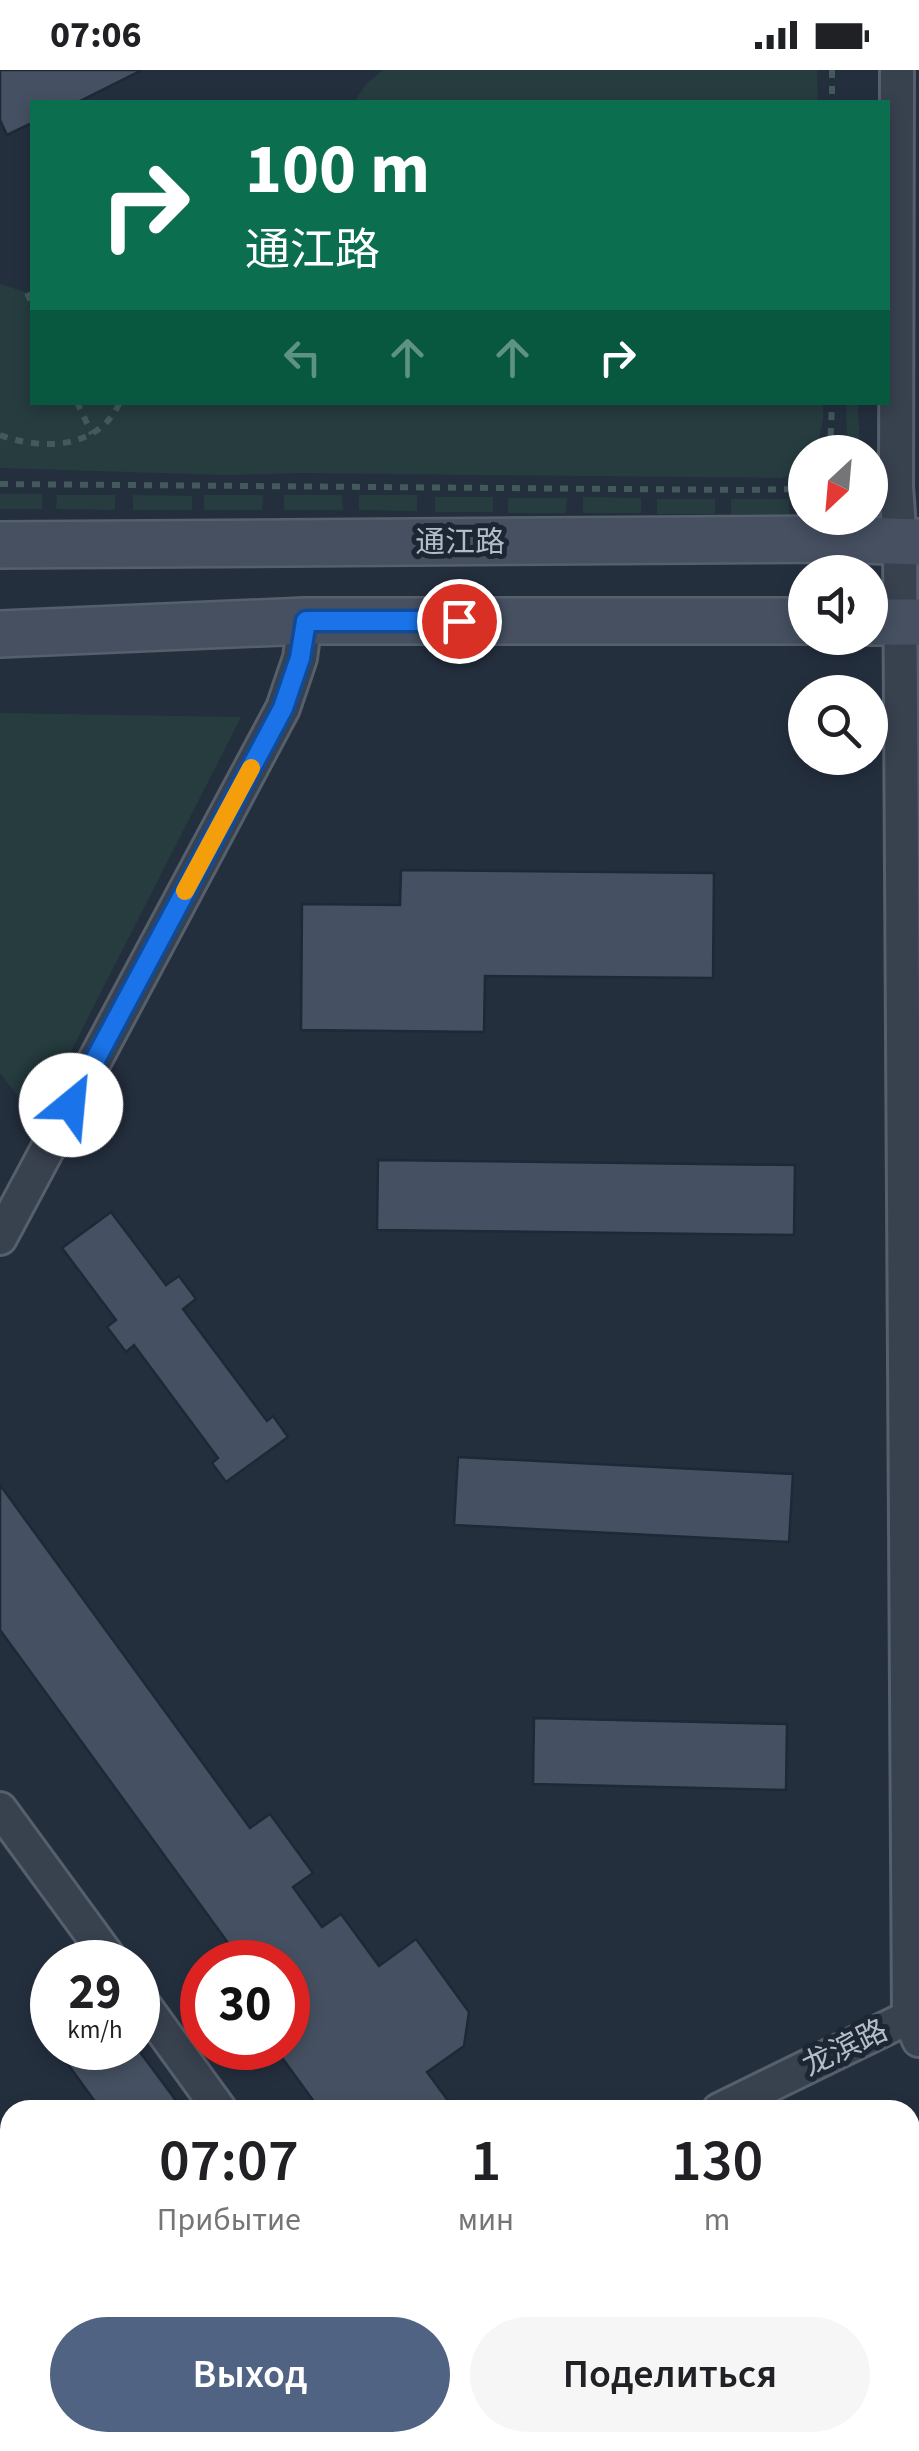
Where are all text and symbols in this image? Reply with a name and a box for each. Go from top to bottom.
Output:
text: 07:06 [50,8,142,62]
text: 100 m [245,120,430,220]
icon: right [80,140,210,270]
text: 通江路 [245,219,380,283]
icon: left [275,330,330,385]
icon: ahead [380,330,435,385]
icon: ahead [485,330,540,385]
icon: right [590,330,645,385]
north arrow [788,435,888,535]
map controls [788,435,888,775]
street label: 通江路 [415,521,505,564]
button: sound [788,555,888,655]
pin [417,579,502,664]
icon: arrive [432,594,487,649]
button: search [788,675,888,775]
position arrow [19,1053,123,1157]
speed limit sign: 30 [180,1940,310,2070]
text: 29 [69,1957,121,2028]
street label: 龙滨路 [795,2009,895,2087]
text: km/h [67,2012,123,2048]
text: 07:07 [159,2119,299,2204]
text: 1 [471,2119,501,2204]
text: 130 [671,2119,763,2204]
text: Прибытие [157,2197,301,2243]
text: мин [458,2197,514,2243]
text: m [704,2197,730,2243]
button: Выход [50,2317,450,2432]
button: Поделиться [470,2317,870,2432]

